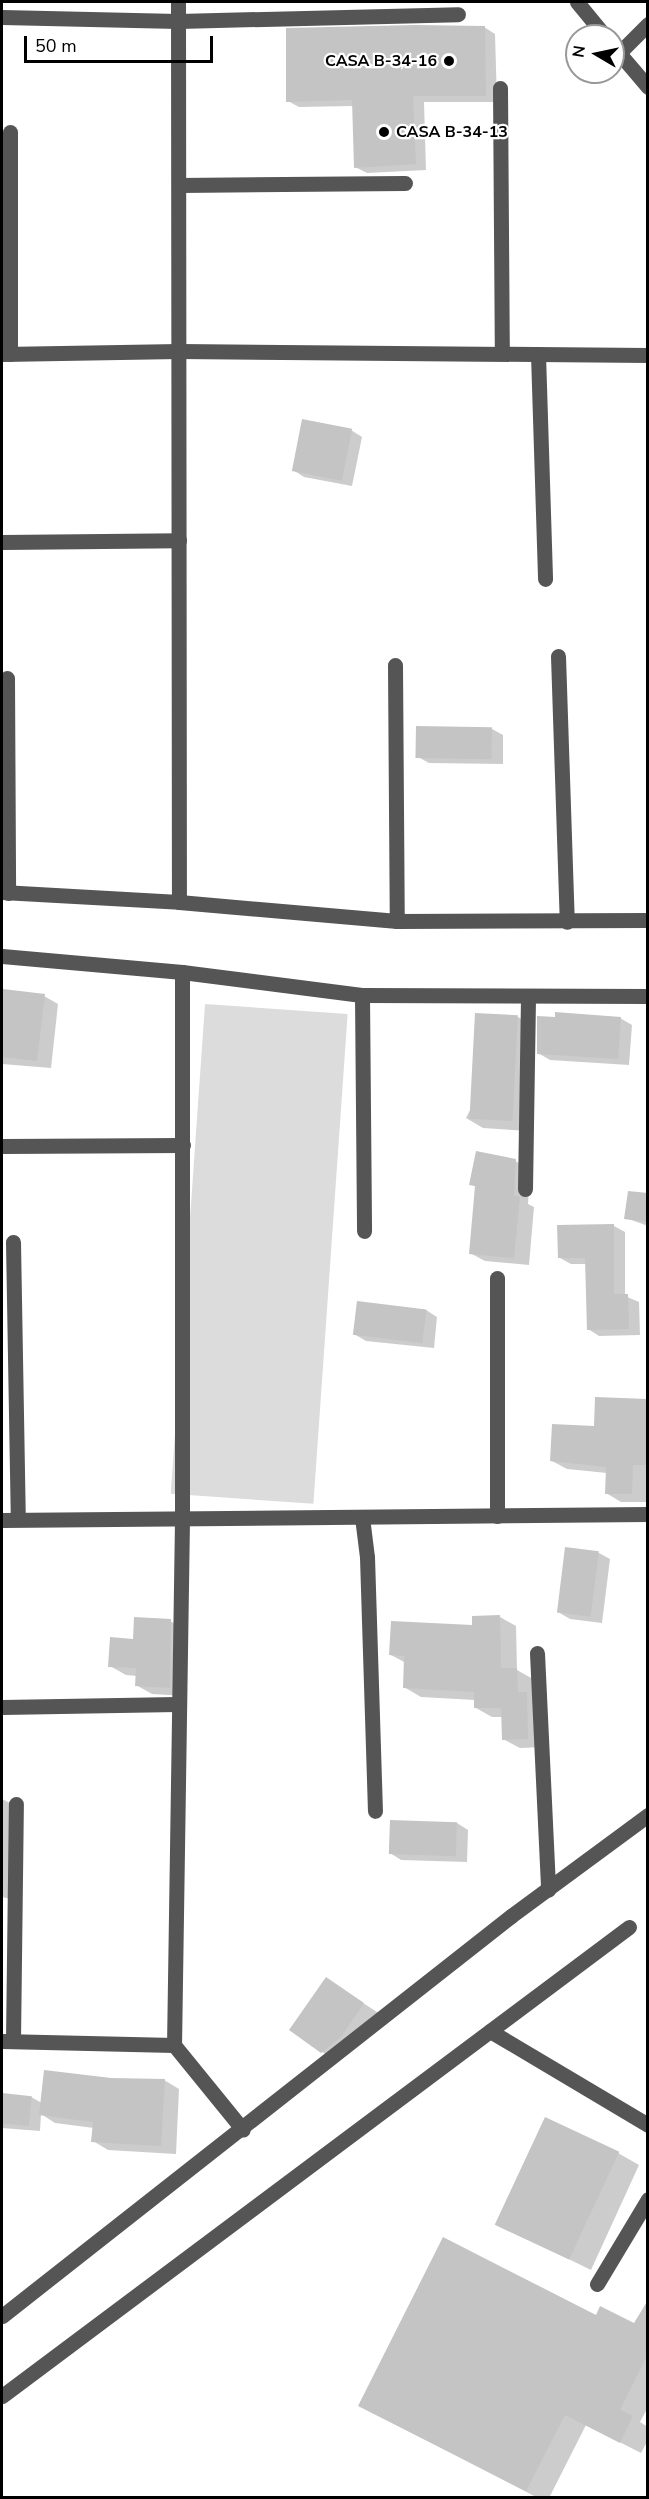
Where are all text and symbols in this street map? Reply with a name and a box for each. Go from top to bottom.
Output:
scale bar [27,24,216,62]
north arrow [565,24,625,84]
text: 50 m [35,34,77,58]
text: N [567,44,591,59]
place label: CASA B-34-16 [325,51,437,71]
marker: CASA B-34-16 [442,54,456,68]
place label: CASA B-34-13 [396,122,508,142]
marker: CASA B-34-13 [377,125,391,139]

